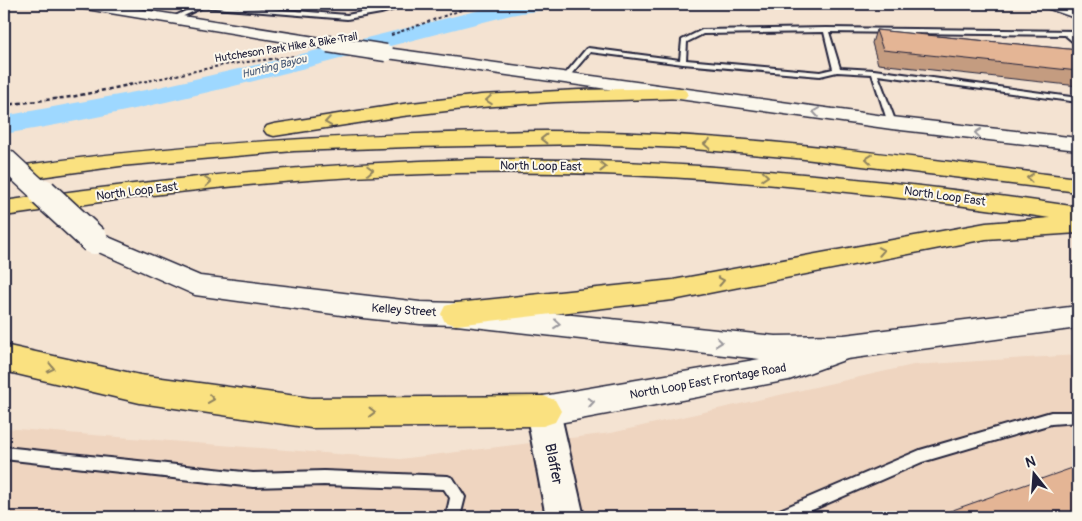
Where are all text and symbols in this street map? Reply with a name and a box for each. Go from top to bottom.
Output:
street label: Hutcheson Park Hike & Bike Trail [214,30,359,65]
water label: Hunting Bayou [240,52,309,81]
one-way arrow [485,95,493,106]
one-way arrow [812,108,821,118]
one-way arrow [324,116,333,126]
one-way arrow [973,128,981,139]
one-way arrow [540,134,548,144]
one-way arrow [702,139,710,150]
one-way arrow [864,154,872,165]
street label: North Loop East [500,158,582,175]
one-way arrow [599,162,607,172]
one-way arrow [366,165,374,176]
one-way arrow [761,170,769,181]
one-way arrow [1026,174,1034,184]
one-way arrow [204,177,212,188]
street label: North Loop East [95,179,179,204]
street label: North Loop East [903,183,987,210]
one-way arrow [876,246,885,257]
one-way arrow [717,276,725,286]
street label: Kelley Street [371,301,437,320]
one-way arrow [553,319,561,330]
one-way arrow [715,336,723,347]
street label: North Loop East Frontage Road [629,360,788,403]
one-way arrow [47,363,56,373]
one-way arrow [207,393,215,404]
one-way arrow [587,398,596,408]
one-way arrow [369,407,377,417]
street label: Blaffer [540,442,567,487]
north arrow [1010,448,1060,498]
text: N [1023,453,1037,472]

